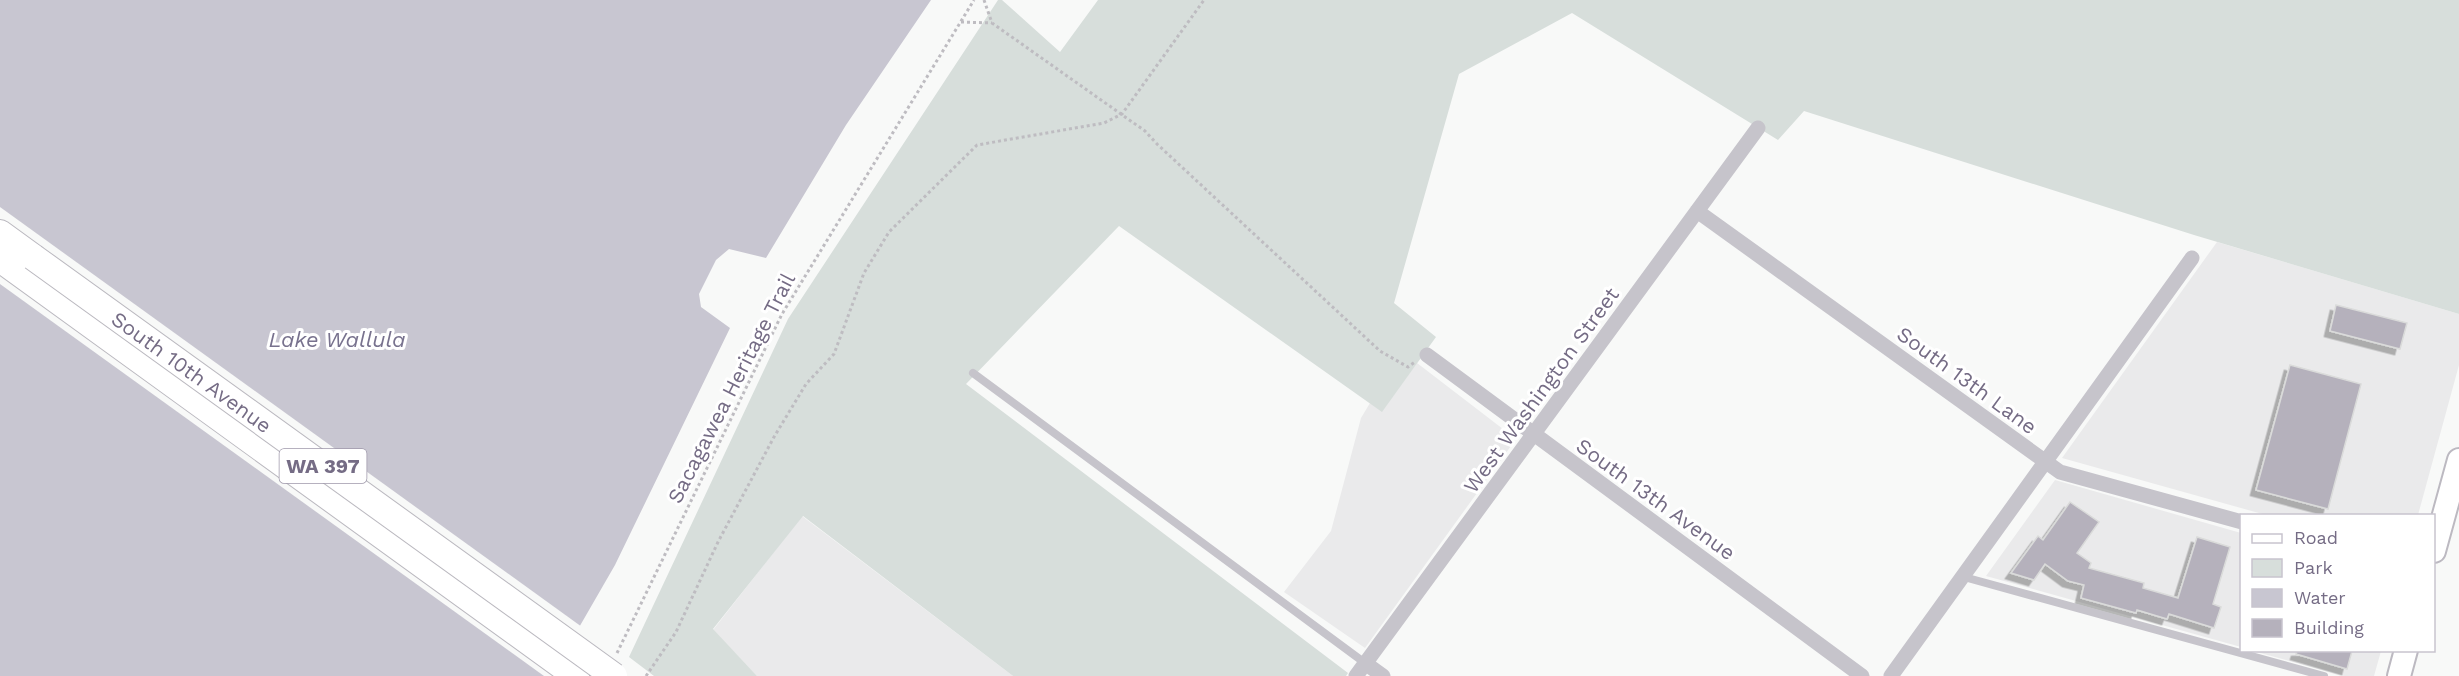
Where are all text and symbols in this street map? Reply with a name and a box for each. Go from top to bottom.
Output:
street label: Sacagawea Heritage Trail [662,268,800,507]
street label: West Washington Street [1458,282,1624,498]
street label: South 10th Avenue [107,306,277,438]
street label: South 13th Lane [1892,321,2042,439]
water label: Lake Wallula [269,327,406,352]
street label: South 13th Avenue [1572,433,1740,565]
road number: WA 397 [280,449,366,483]
legend [2240,514,2435,652]
text: Road [2294,527,2338,548]
text: Park [2294,557,2333,578]
text: Water [2294,587,2346,608]
text: Building [2294,617,2364,638]

